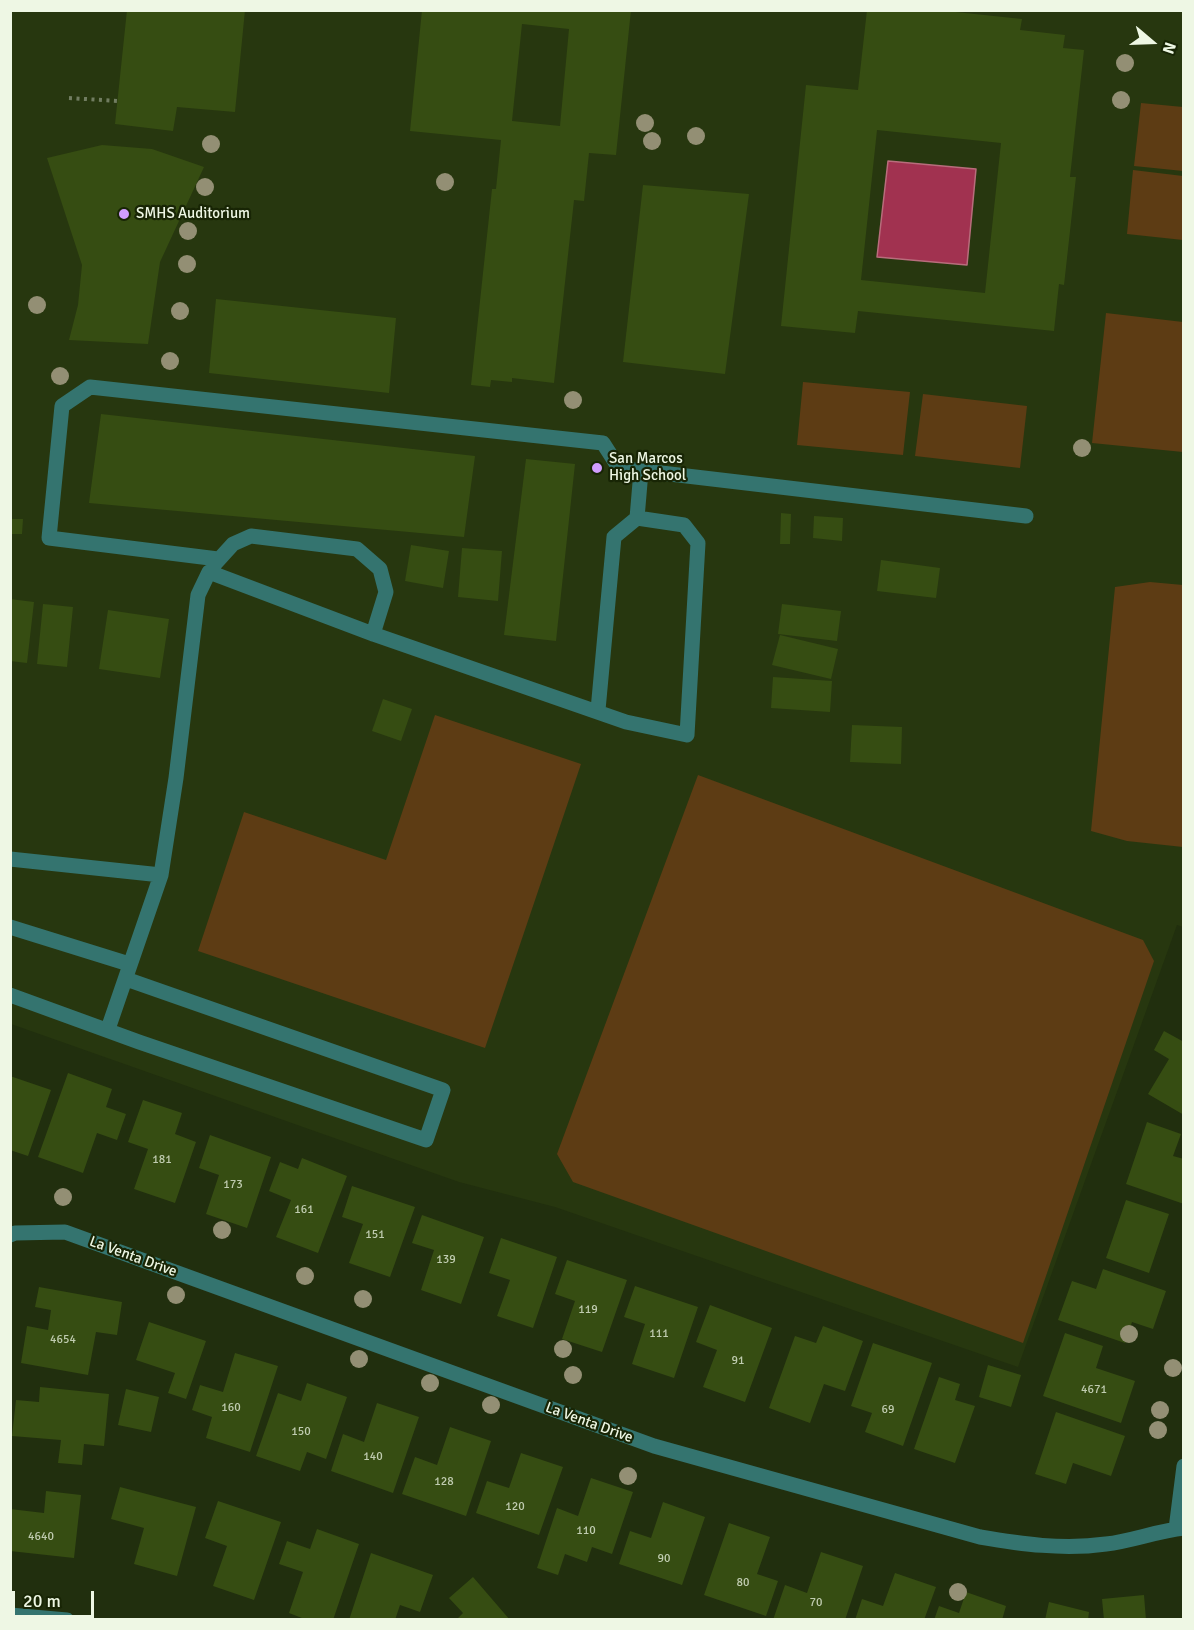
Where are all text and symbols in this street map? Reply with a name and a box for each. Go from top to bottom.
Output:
north arrow [1122,12,1182,72]
text: N [1158,39,1180,56]
place label: SMHS Auditorium [136,205,250,223]
marker: SMHS Auditorium [117,207,131,221]
place label: San Marcos High School [609,450,686,485]
marker: San Marcos High School [590,461,604,475]
house number: 181 [152,1153,172,1167]
house number: 173 [223,1178,243,1192]
house number: 161 [294,1203,314,1217]
house number: 151 [365,1228,385,1242]
street label: La Venta Drive [87,1233,179,1281]
house number: 139 [436,1253,456,1267]
house number: 119 [578,1303,598,1317]
house number: 111 [649,1327,669,1341]
house number: 4654 [50,1333,76,1347]
house number: 91 [732,1354,744,1368]
house number: 4671 [1081,1383,1107,1397]
street label: La Venta Drive [543,1399,635,1447]
house number: 160 [221,1401,241,1415]
house number: 69 [882,1403,894,1417]
house number: 150 [291,1425,311,1439]
house number: 140 [363,1450,383,1464]
house number: 128 [434,1475,454,1489]
house number: 120 [505,1500,525,1514]
house number: 110 [576,1524,596,1538]
house number: 4640 [28,1530,54,1544]
house number: 90 [658,1552,670,1566]
house number: 80 [737,1576,749,1590]
scale bar [15,1579,98,1617]
text: 20 m [23,1590,61,1612]
house number: 70 [810,1596,822,1610]

